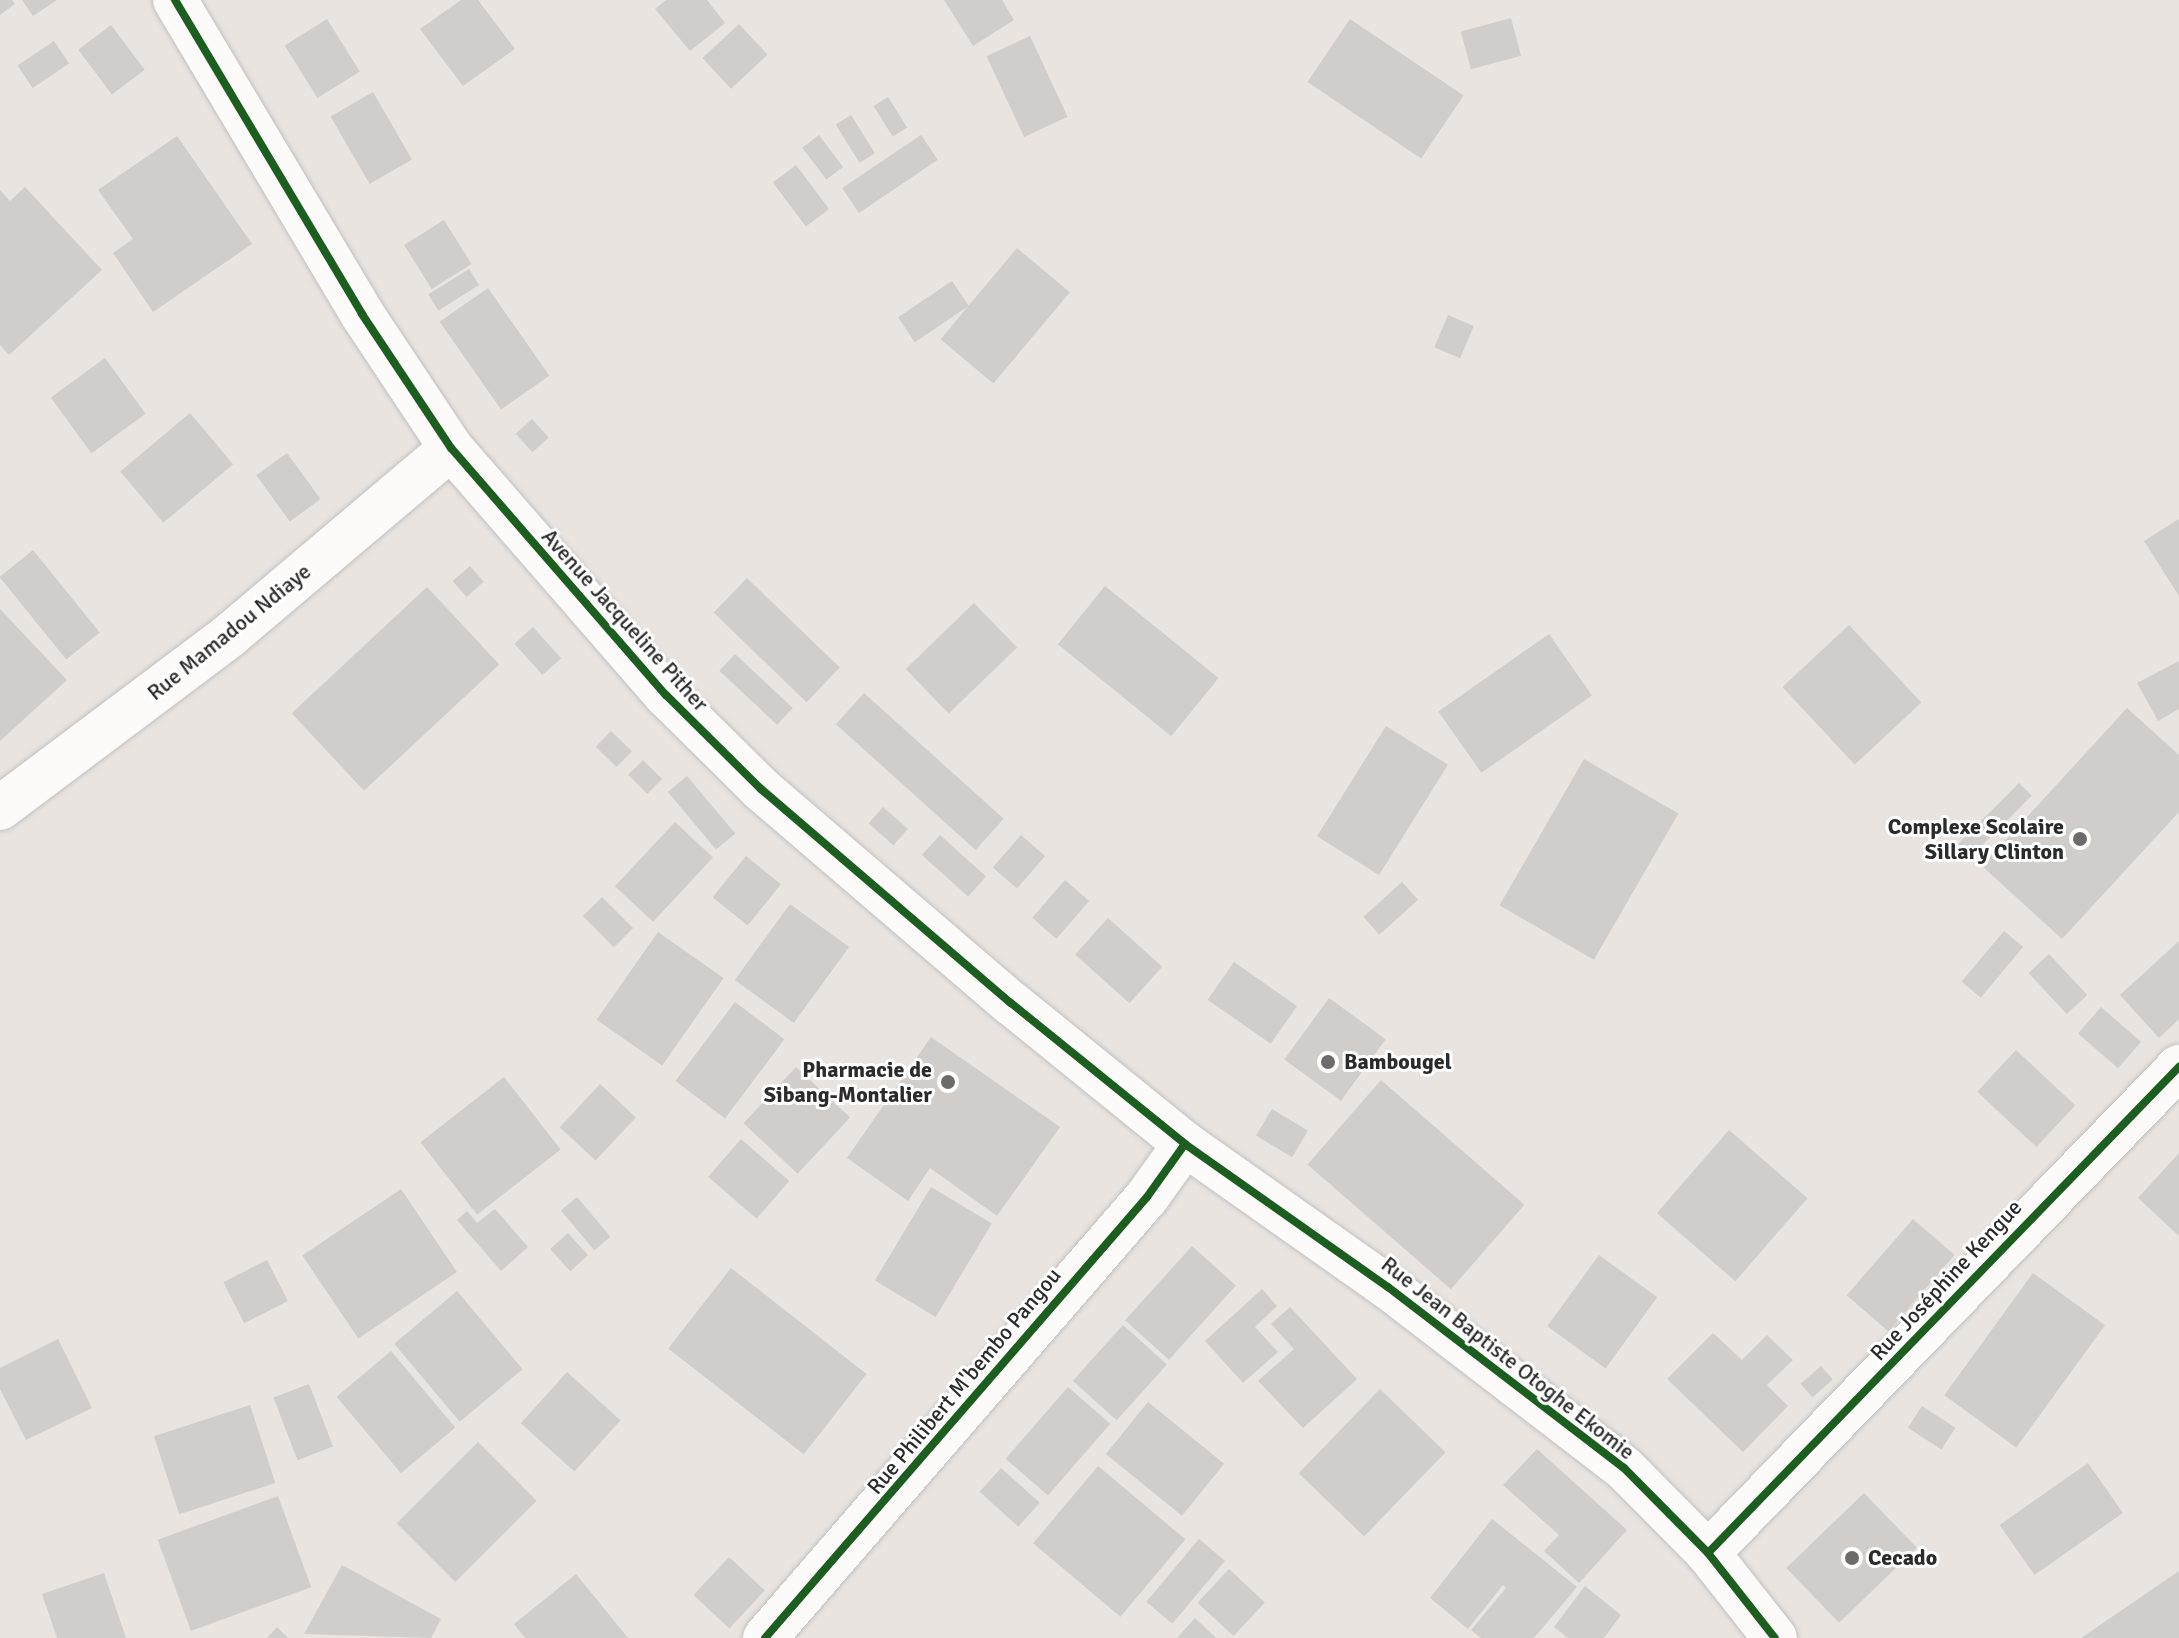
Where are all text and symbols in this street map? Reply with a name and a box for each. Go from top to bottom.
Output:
street label: Avenue Jacqueline Pither [536,523,714,717]
street label: Rue Mamadou Ndiaye [142,558,316,706]
place label: Complexe Scolaire Sillary Clinton [1888,813,2064,864]
marker: Complexe Scolaire Sillary Clinton [2071,830,2089,848]
place label: Bambougel [1344,1049,1452,1075]
marker: Bambougel [1319,1053,1337,1071]
place label: Pharmacie de Sibang-Montalier [764,1056,932,1108]
marker: Pharmacie de Sibang-Montalier [939,1073,957,1091]
street label: Rue Joséphine Kengue [1865,1194,2027,1366]
street label: Rue Jean Baptiste Otoghe Ekomie [1376,1251,1640,1465]
street label: Rue Philibert M'bembo Pangou [861,1262,1067,1500]
place label: Cecado [1868,1545,1937,1571]
marker: Cecado [1843,1549,1861,1567]

